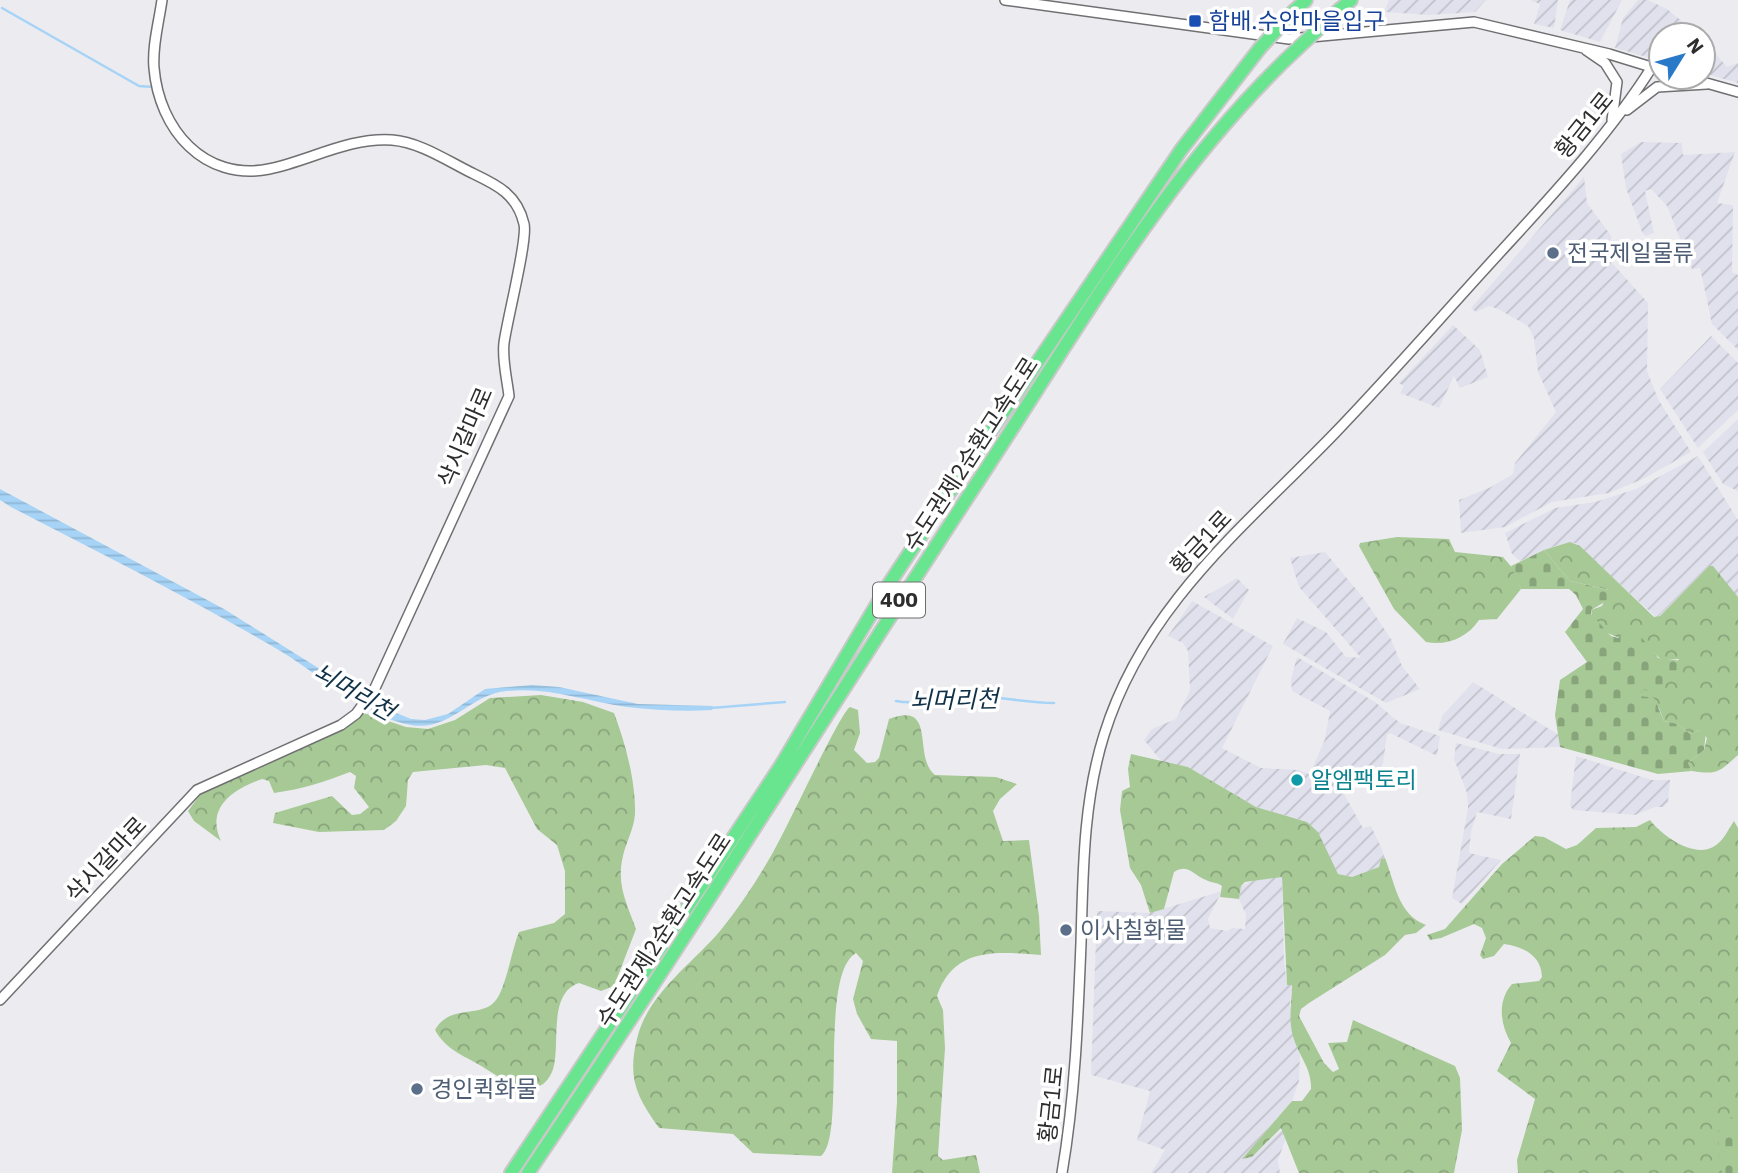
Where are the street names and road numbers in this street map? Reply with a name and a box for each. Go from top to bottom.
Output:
street label: 황금1로 [1547,85,1619,164]
street label: 수도권제2순환고속도로 [896,351,1044,556]
street label: 삭시갈마로 [430,382,499,491]
street label: 황금1로 [1163,503,1238,580]
road number: 400 [873,582,925,618]
street label: 삭시갈마로 [58,809,152,907]
street label: 수도권제2순환고속도로 [589,827,737,1032]
street label: 황금1로 [1031,1064,1069,1144]

